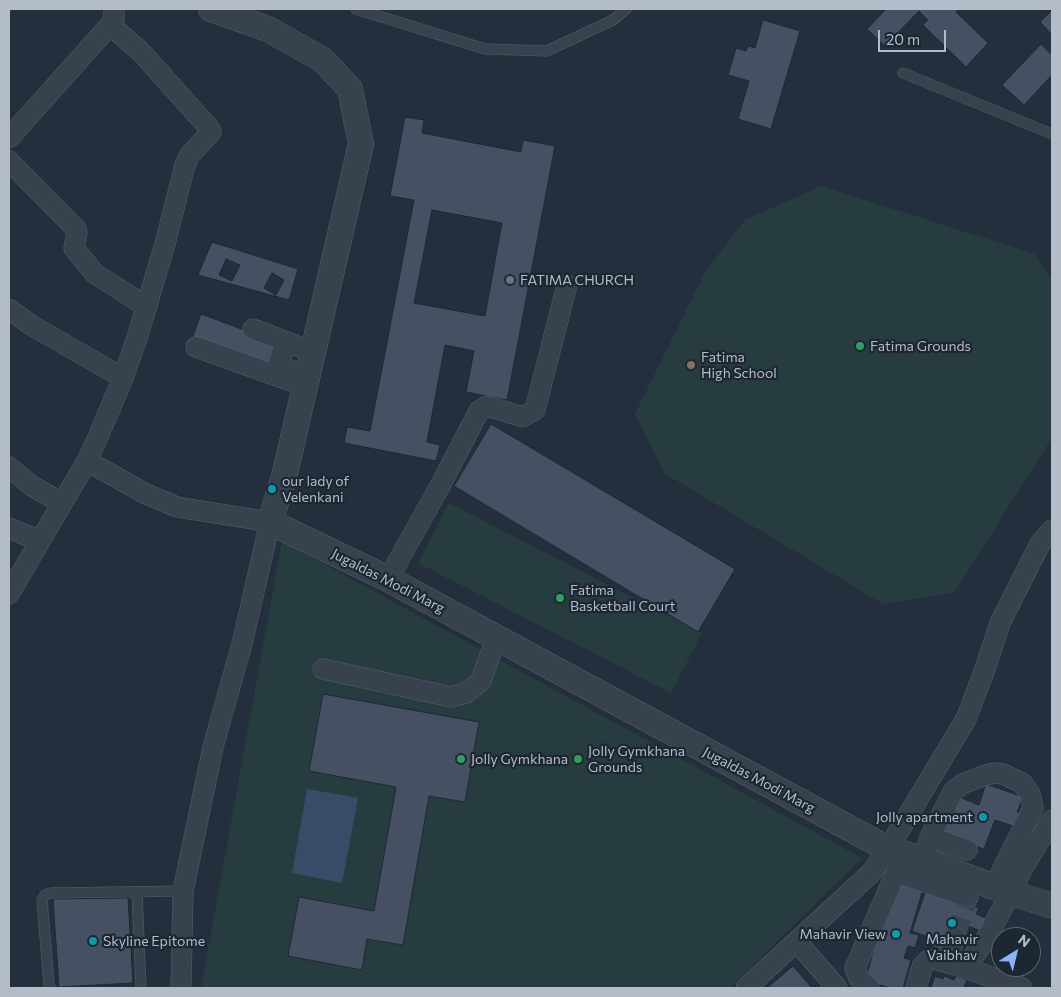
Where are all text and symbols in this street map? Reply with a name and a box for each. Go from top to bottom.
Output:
scale bar [881,20,948,52]
text: 20 m [886,30,920,48]
place label: FATIMA CHURCH [520,272,634,288]
marker: FATIMA CHURCH [504,274,516,286]
place label: Fatima Grounds [870,338,971,354]
marker: Fatima Grounds [854,340,866,352]
place label: Fatima High School [701,349,777,382]
marker: Fatima High School [685,359,697,371]
place label: our lady of Velenkani [282,473,349,506]
marker: our lady of Velenkani [266,483,278,495]
street label: Jugaldas Modi Marg [329,545,447,617]
place label: Fatima Basketball Court [570,582,676,614]
marker: Fatima Basketball Court [554,592,566,604]
place label: Jolly Gymkhana Grounds [588,743,685,776]
street label: Jugaldas Modi Marg [700,743,818,817]
place label: Jolly Gymkhana [471,751,568,767]
marker: Jolly Gymkhana [455,753,467,765]
marker: Jolly Gymkhana Grounds [572,753,584,765]
place label: Jolly apartment [876,809,973,825]
marker: Jolly apartment [977,811,989,823]
marker: Mahavir Vaibhav [946,917,958,929]
place label: Mahavir View [800,926,886,942]
north arrow [991,927,1041,977]
marker: Mahavir View [890,928,902,940]
text: N [1015,930,1034,950]
place label: Mahavir Vaibhav [926,931,978,964]
place label: Skyline Epitome [103,933,205,949]
marker: Skyline Epitome [87,935,99,947]

